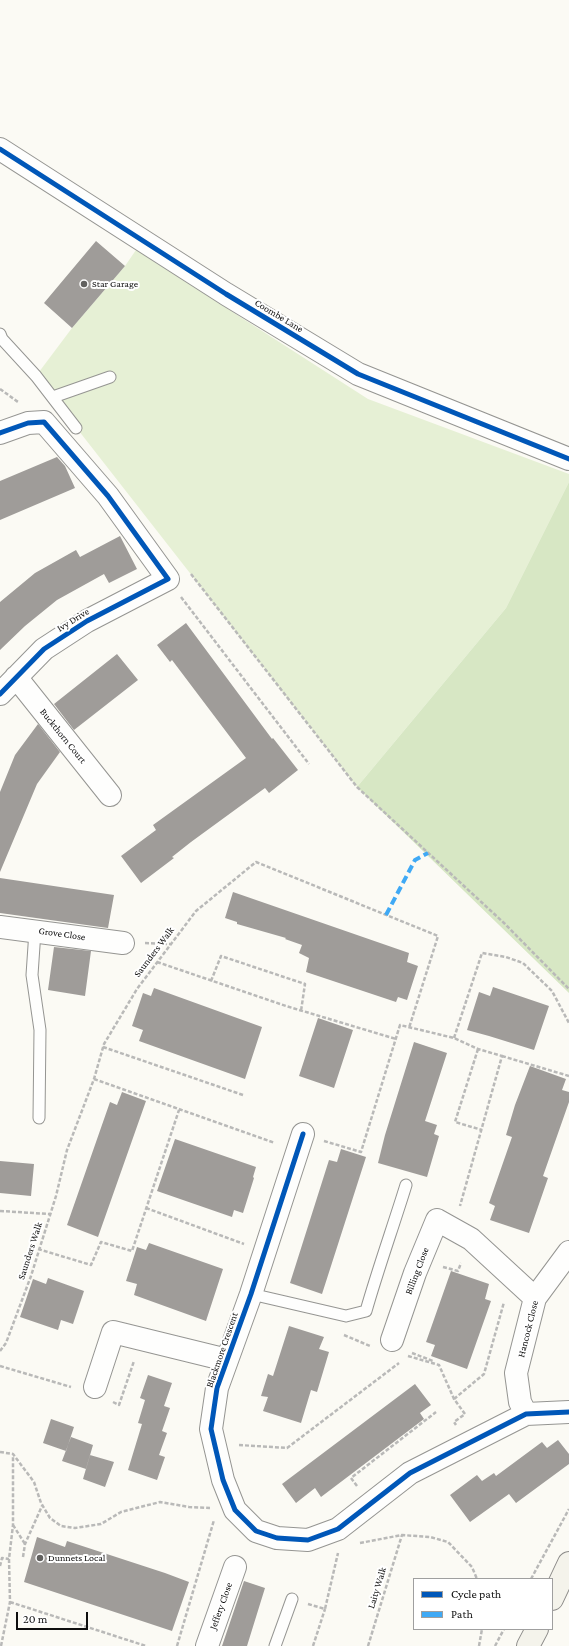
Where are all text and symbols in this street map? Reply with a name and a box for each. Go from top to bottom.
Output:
place label: Star Garage [92,278,138,290]
marker: Star Garage [79,279,89,289]
street label: Coombe Lane [253,297,305,335]
street label: Ivy Drive [55,605,91,635]
street label: Buckthorn Court [37,706,89,766]
street label: Grove Close [38,925,86,943]
street label: Saunders Walk [131,925,177,979]
street label: Saunders Walk [15,1221,45,1281]
street label: Billing Close [402,1246,432,1296]
street label: Hancock Close [515,1299,541,1359]
street label: Blackmore Crescent [203,1311,241,1389]
place label: Dunnets Local [48,1552,105,1564]
marker: Dunnets Local [35,1553,45,1563]
street label: Laity Walk [365,1566,389,1610]
legend [413,1578,553,1630]
street label: Jeffery Close [207,1581,235,1631]
text: Cycle path [451,1587,501,1601]
scale bar [18,1604,90,1630]
text: Path [451,1607,473,1621]
text: 20 m [23,1612,47,1626]

